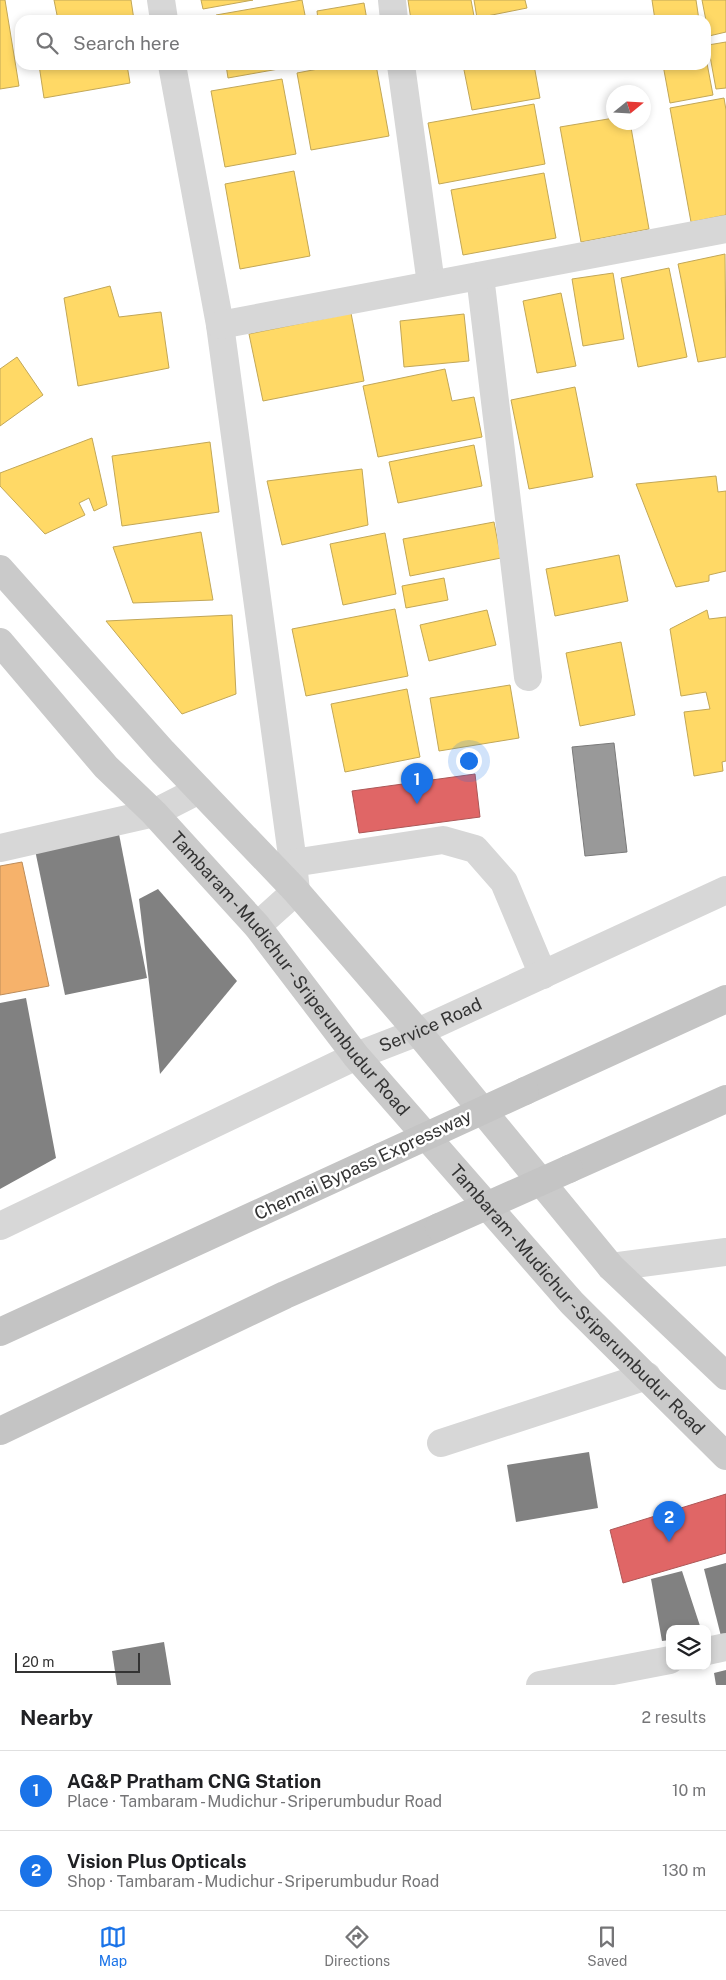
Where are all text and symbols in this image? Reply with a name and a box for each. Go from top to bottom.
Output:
search box [15,15,711,70]
icon: search [33,29,61,57]
text: Search here [73,32,180,54]
north arrow [606,85,651,130]
your location [456,748,482,774]
pin: 1 [401,763,433,804]
street label: Tambaram - Mudichur - Sriperumbudur Road [166,827,414,1120]
street label: Service Road [376,993,485,1056]
street label: Chennai Bypass Expressway [251,1105,475,1224]
street label: Tambaram - Mudichur - Sriperumbudur Road [446,1160,709,1439]
pin: 2 [653,1501,685,1542]
map controls [666,1625,711,1670]
button: layers [666,1625,711,1670]
scale bar [15,1650,140,1673]
text: 20 m [22,1654,54,1670]
text: Nearby [20,1705,93,1730]
text: 2 results [641,1708,706,1727]
text: AG&P Pratham CNG Station [67,1770,321,1792]
text: 1 [33,1781,39,1800]
text: 10 m [672,1781,706,1800]
text: Place · Tambaram - Mudichur - Sriperumbudur Road [67,1792,442,1811]
text: Vision Plus Opticals [67,1850,247,1872]
text: 2 [31,1861,41,1880]
text: 130 m [662,1861,706,1880]
text: Shop · Tambaram - Mudichur - Sriperumbudur Road [67,1872,439,1891]
tab: Map [99,1923,127,1969]
tab: Directions [324,1923,390,1969]
tab: Saved [587,1923,627,1969]

